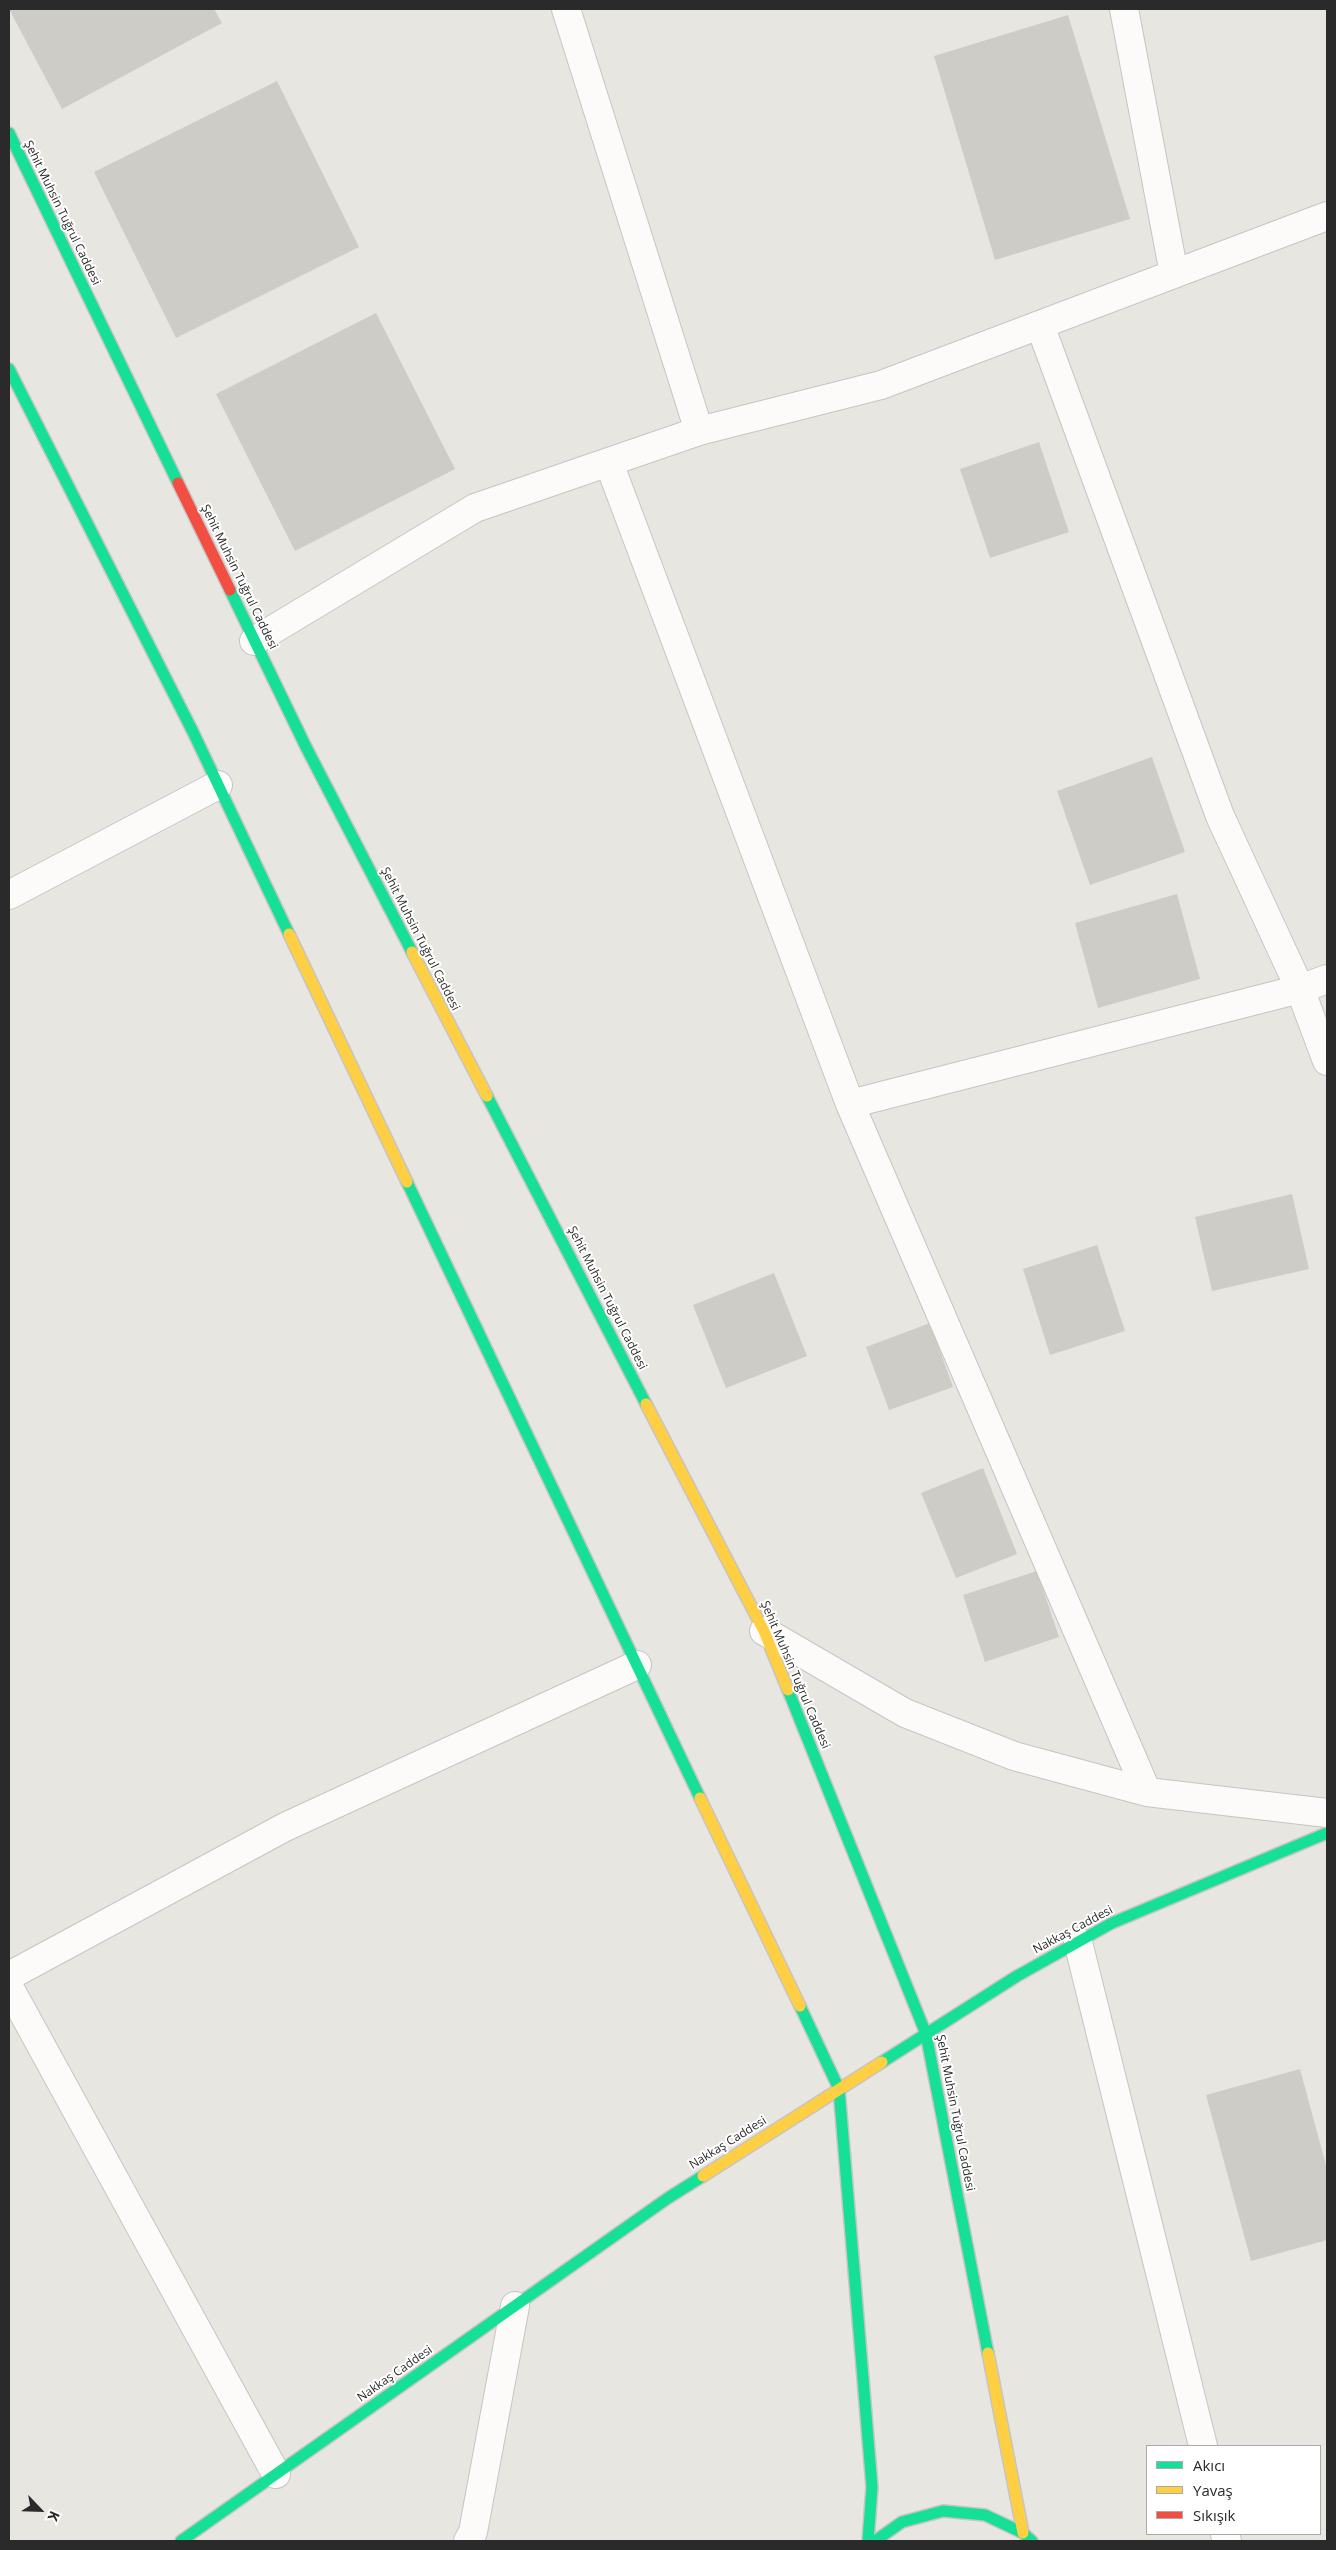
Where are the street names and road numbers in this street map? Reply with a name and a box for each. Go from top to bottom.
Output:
street label: Şehit Muhsin Tuğrul Caddesi [21,138,103,288]
street label: Şehit Muhsin Tuğrul Caddesi [198,502,280,652]
street label: Şehit Muhsin Tuğrul Caddesi [377,865,463,1013]
street label: Şehit Muhsin Tuğrul Caddesi [564,1224,650,1372]
street label: Şehit Muhsin Tuğrul Caddesi [757,1599,833,1751]
street label: Nakkaş Caddesi [1031,1903,1115,1957]
street label: Şehit Muhsin Tuğrul Caddesi [933,2034,977,2192]
street label: Nakkaş Caddesi [687,2114,769,2172]
street label: Nakkaş Caddesi [355,2343,435,2405]

